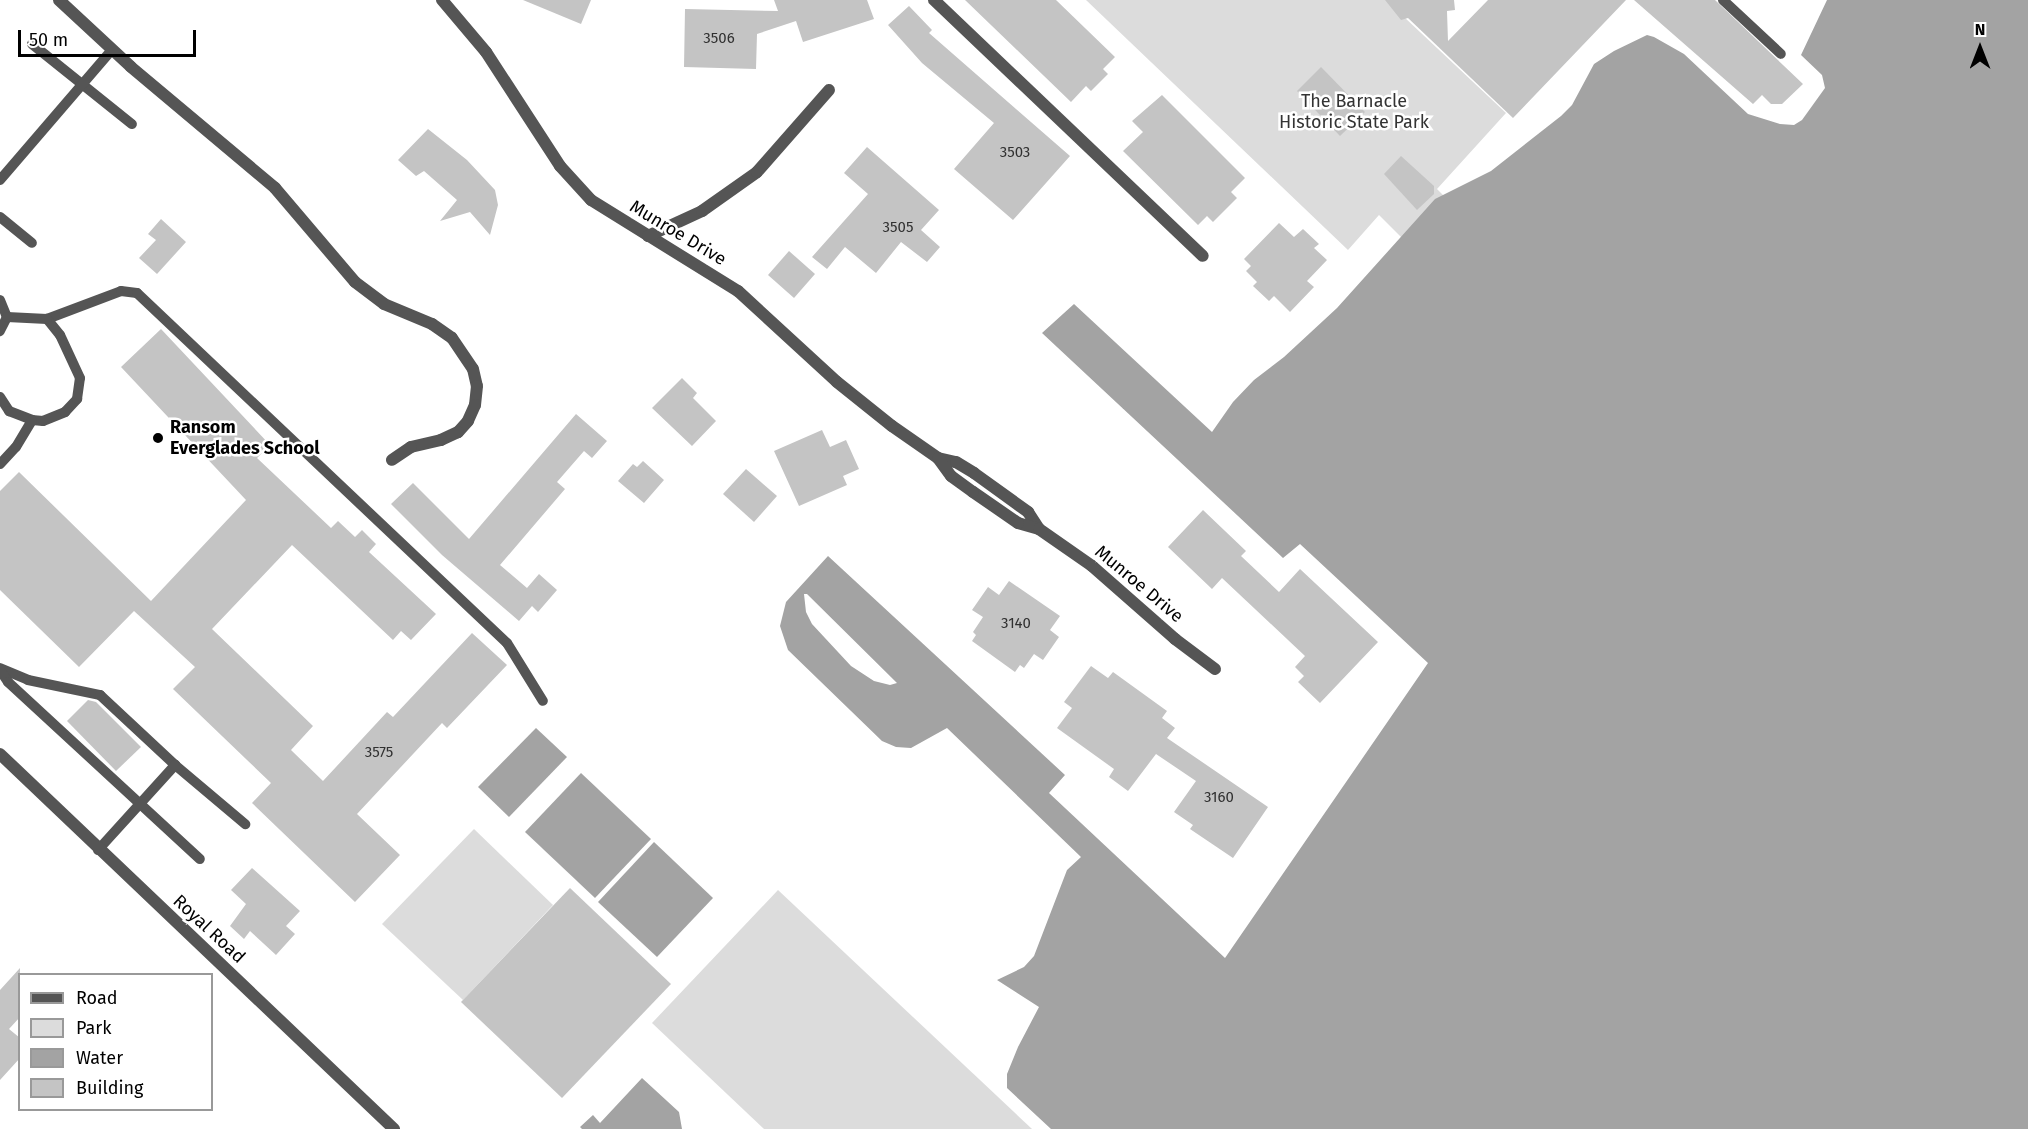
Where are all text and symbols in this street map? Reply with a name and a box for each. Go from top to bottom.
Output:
scale bar [21,18,200,56]
north arrow [1950,18,2010,78]
text: N [1975,20,1985,39]
text: 50 m [29,29,68,51]
house number: 3506 [703,30,735,48]
park label: The Barnacle Historic State Park [1279,91,1429,134]
house number: 3503 [1000,144,1030,162]
street label: Munroe Drive [626,196,730,270]
house number: 3505 [883,219,913,237]
place label: Ransom Everglades School [170,417,320,460]
marker: Ransom Everglades School [151,431,165,445]
street label: Munroe Drive [1090,541,1188,627]
house number: 3140 [1001,615,1031,633]
house number: 3575 [365,744,393,762]
house number: 3160 [1204,789,1234,807]
street label: Royal Road [168,890,250,968]
legend [18,973,213,1111]
text: Road [76,987,118,1009]
text: Park [76,1017,111,1039]
text: Water [76,1047,123,1069]
text: Building [76,1077,143,1099]

